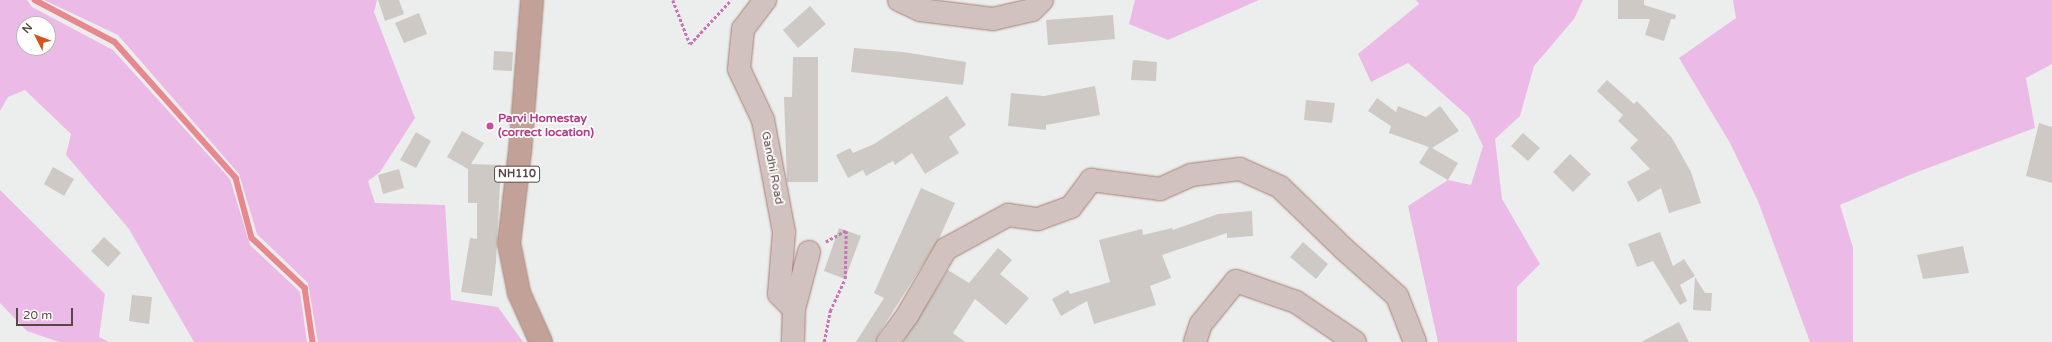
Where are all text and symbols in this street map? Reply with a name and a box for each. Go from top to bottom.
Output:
north arrow [16,16,56,56]
text: N [20,21,35,36]
place label: Parvi Homestay (correct location) [498,112,594,140]
marker: Parvi Homestay (correct location) [485,121,495,131]
street label: Gandhi Road [758,130,786,206]
road number: NH110 [494,165,540,183]
scale bar [18,300,75,326]
text: 20 m [23,308,52,322]

